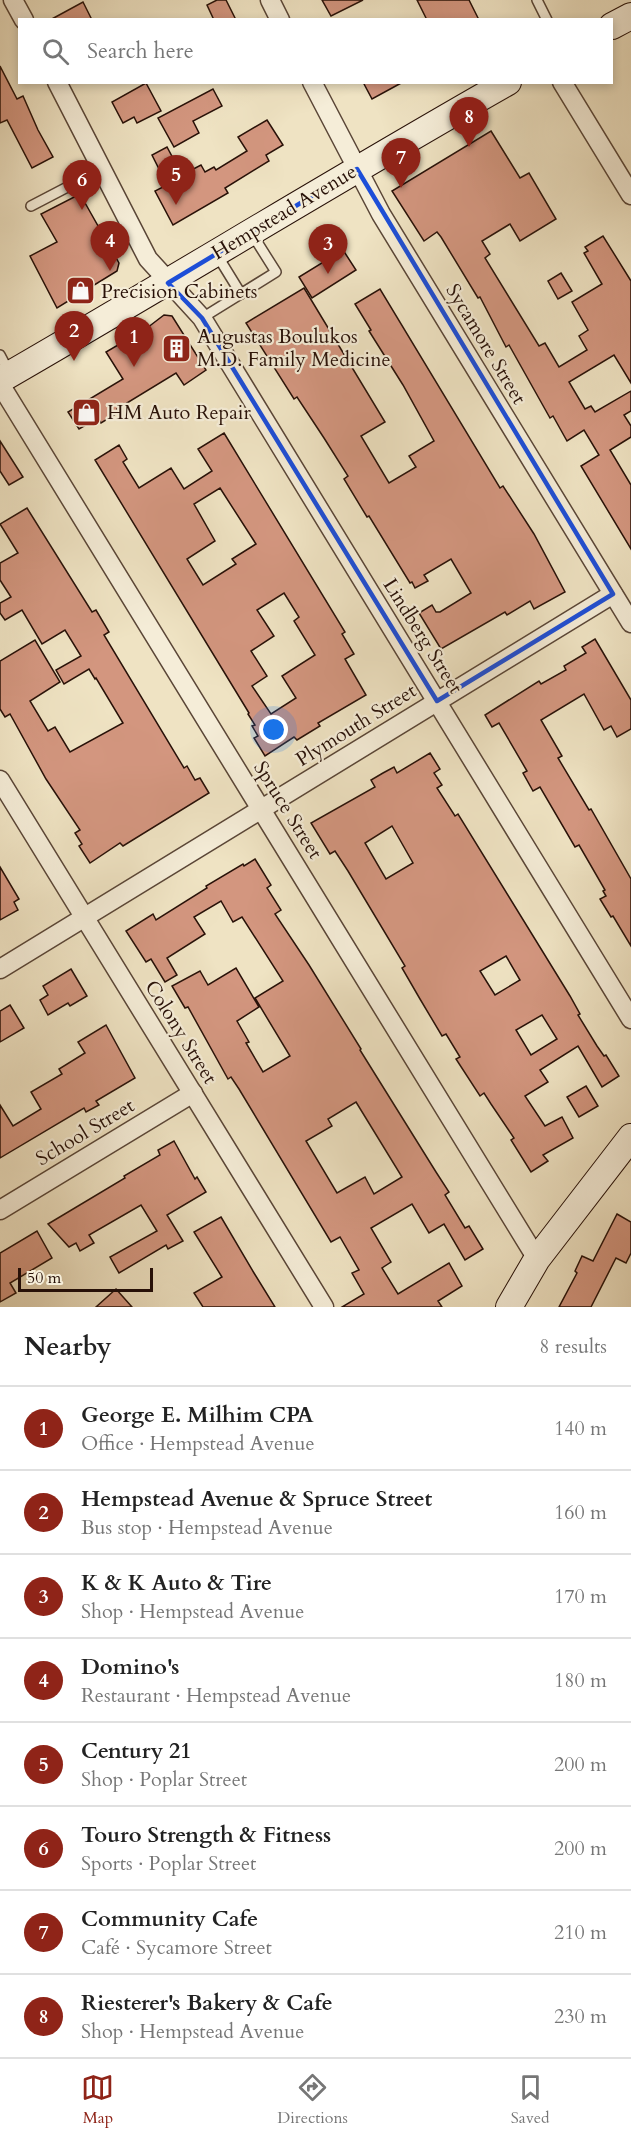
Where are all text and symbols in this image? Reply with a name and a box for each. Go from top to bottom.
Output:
search box [18,18,613,84]
icon: search [39,35,72,68]
text: Search here [87,36,194,66]
pin: 8 [450,98,488,147]
pin: 7 [382,138,420,188]
pin: 5 [156,156,195,205]
street label: Hempstead Avenue [206,158,362,266]
pin: 6 [62,160,101,210]
pin: 4 [90,222,130,271]
pin: 3 [308,224,348,274]
shop icon: Precision Cabinets [64,275,96,307]
place label: Precision Cabinets [101,278,258,305]
street label: Sycamore Street [439,279,533,410]
pin: 2 [54,312,94,361]
pin: 1 [114,318,154,367]
place label: Augustas Boulukos M.D. Family Medicine [197,323,391,373]
building icon: Augustas Boulukos M.D. Family Medicine [160,332,192,364]
shop icon: HM Auto Repair [70,396,102,428]
place label: HM Auto Repair [107,399,251,426]
street label: Lindberg Street [377,573,470,700]
street label: Plymouth Street [291,677,422,773]
your location [259,715,288,744]
street label: Spruce Street [247,756,329,865]
street label: Colony Street [138,975,224,1090]
street label: School Street [31,1092,140,1172]
scale bar [18,1265,153,1292]
text: 50 m [27,1267,61,1289]
text: Nearby [24,1329,112,1364]
text: 8 results [539,1333,607,1360]
text: George E. Milhim CPA [81,1400,314,1430]
text: 1 [38,1415,49,1442]
text: 140 m [554,1415,607,1442]
text: Office · Hempstead Avenue [81,1430,315,1457]
text: Hempstead Avenue & Spruce Street [81,1484,432,1514]
text: 2 [38,1499,49,1526]
text: 160 m [554,1499,607,1526]
text: Bus stop · Hempstead Avenue [81,1514,333,1541]
text: K & K Auto & Tire [81,1568,272,1598]
text: 3 [38,1583,49,1610]
text: 170 m [554,1583,607,1610]
text: Shop · Hempstead Avenue [81,1598,304,1625]
text: Domino's [81,1652,179,1682]
text: 4 [38,1667,49,1694]
text: 180 m [554,1667,607,1694]
text: Restaurant · Hempstead Avenue [81,1682,351,1709]
text: Century 21 [81,1736,192,1766]
text: 5 [38,1751,49,1778]
text: 200 m [554,1751,607,1778]
text: Shop · Poplar Street [81,1766,247,1793]
text: Touro Strength & Fitness [81,1820,331,1850]
text: 6 [38,1835,49,1862]
text: 200 m [554,1835,607,1862]
text: Sports · Poplar Street [81,1850,256,1877]
text: Community Cafe [81,1904,258,1934]
text: 7 [38,1919,49,1946]
text: 210 m [554,1919,607,1946]
text: Café · Sycamore Street [81,1934,272,1961]
text: Riesterer's Bakery & Cafe [81,1988,333,2018]
text: 8 [38,2003,49,2030]
text: 230 m [554,2003,607,2030]
text: Shop · Hempstead Avenue [81,2018,304,2045]
tab: Map [81,2071,114,2129]
tab: Directions [277,2071,348,2129]
tab: Saved [511,2071,550,2129]

